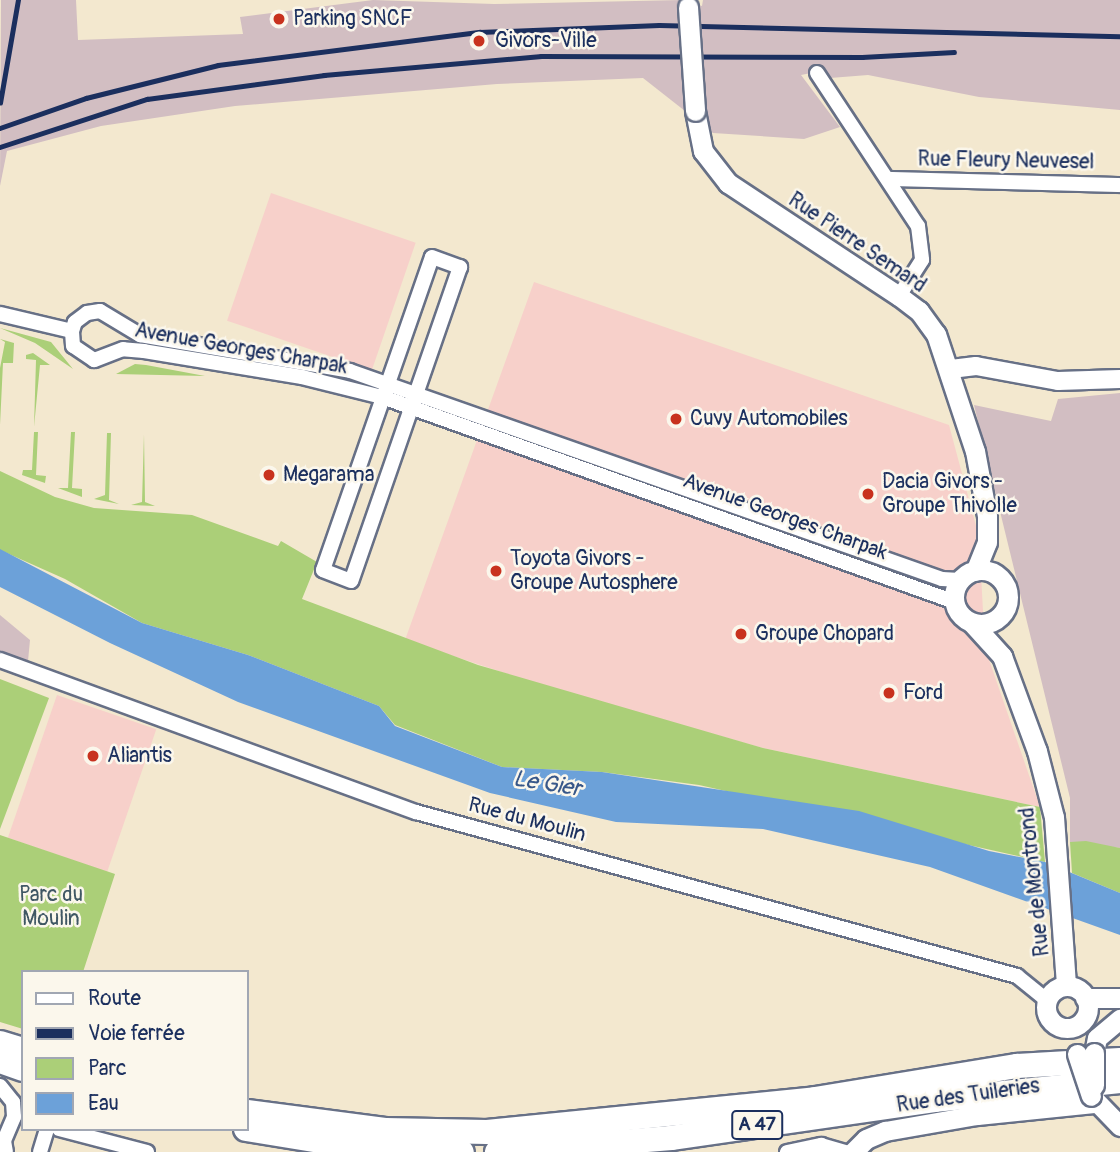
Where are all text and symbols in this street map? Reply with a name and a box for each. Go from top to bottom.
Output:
place label: Parking SNCF [293,6,412,32]
marker: Parking SNCF [271,11,287,27]
place label: Givors-Ville [495,28,597,54]
marker: Givors-Ville [469,31,489,51]
street label: Rue Fleury Neuvesel [917,147,1095,175]
street label: Rue Pierre Semard [783,188,931,298]
street label: Avenue Georges Charpak [133,318,349,380]
place label: Cuvy Automobiles [690,406,848,432]
marker: Cuvy Automobiles [668,411,684,427]
place label: Megarama [283,462,374,488]
marker: Megarama [261,467,277,483]
street label: Avenue Georges Charpak [679,468,891,566]
place label: Dacia Givors - Groupe Thivolle [882,469,1017,519]
marker: Dacia Givors - Groupe Thivolle [860,486,876,502]
place label: Toyota Givors - Groupe Autosphere [510,546,678,596]
marker: Toyota Givors - Groupe Autosphere [488,563,504,579]
place label: Groupe Chopard [755,621,894,647]
marker: Groupe Chopard [733,626,749,642]
place label: Ford [903,680,943,706]
marker: Ford [881,685,897,701]
place label: Aliantis [107,743,172,769]
marker: Aliantis [85,748,101,764]
water label: Le Gier [511,765,583,803]
street label: Rue du Moulin [466,792,588,848]
street label: Rue de Montrond [1015,806,1055,958]
park label: Parc du Moulin [19,882,83,932]
legend [21,970,248,1131]
text: Route [88,985,141,1012]
text: Voie ferrée [88,1020,185,1047]
text: Parc [88,1055,127,1082]
street label: Rue des Tuileries [895,1073,1041,1119]
text: Eau [88,1090,119,1117]
road number: A 47 [731,1110,783,1140]

